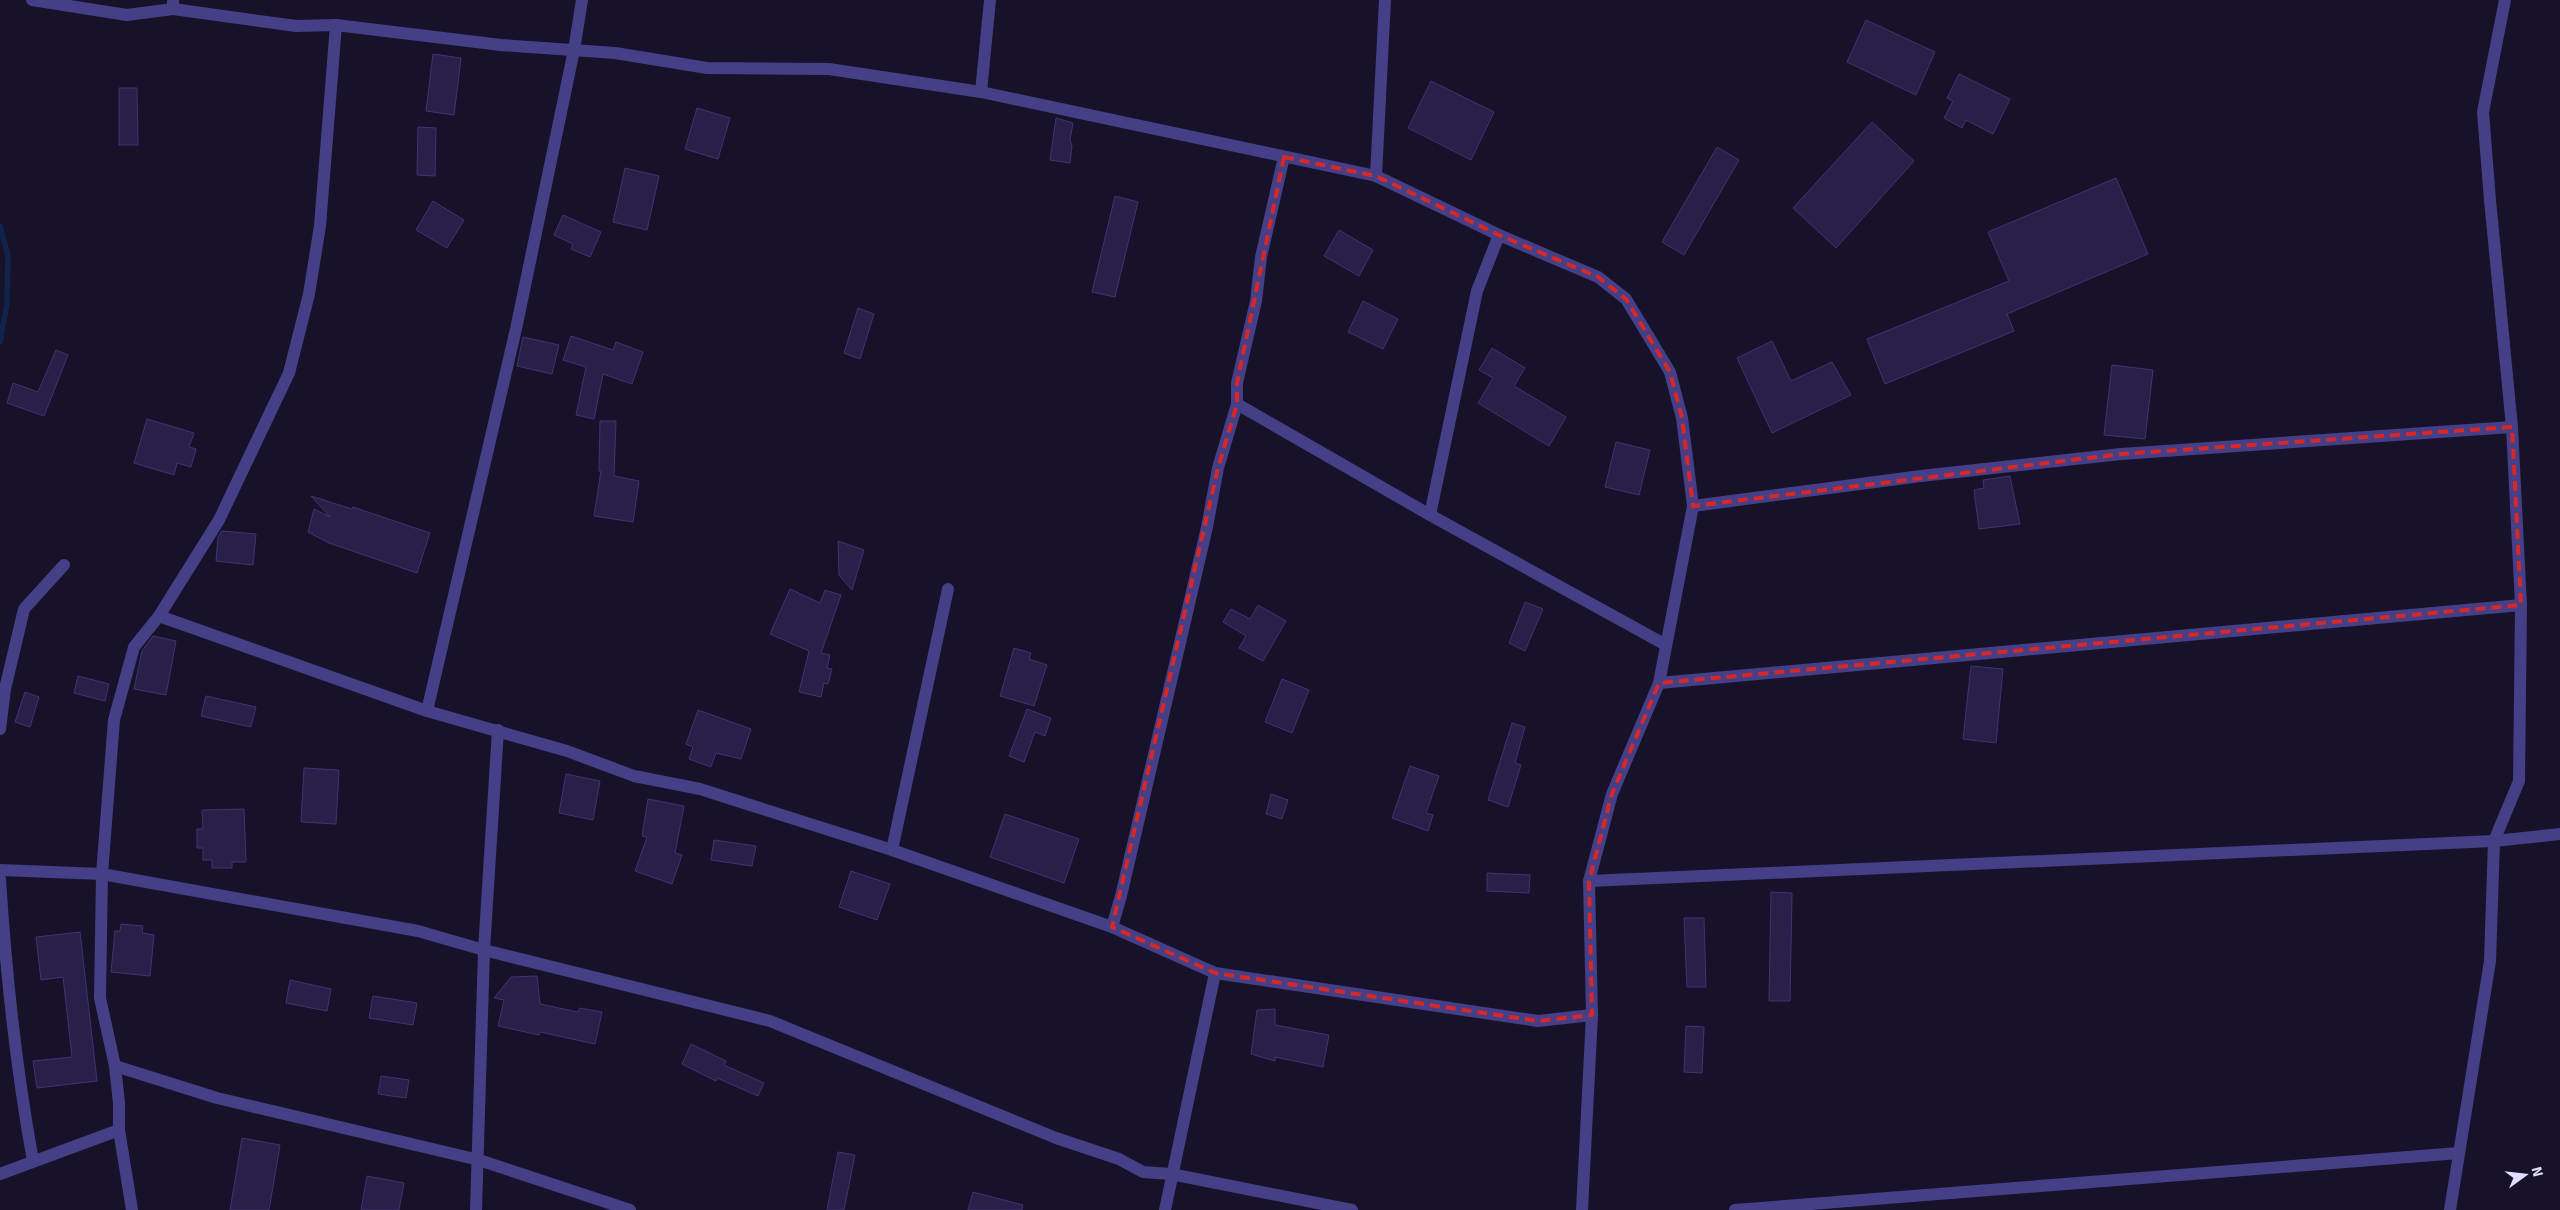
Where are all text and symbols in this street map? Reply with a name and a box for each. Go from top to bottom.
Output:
north arrow [2500,1150,2550,1200]
text: N [2528,1165,2547,1179]

